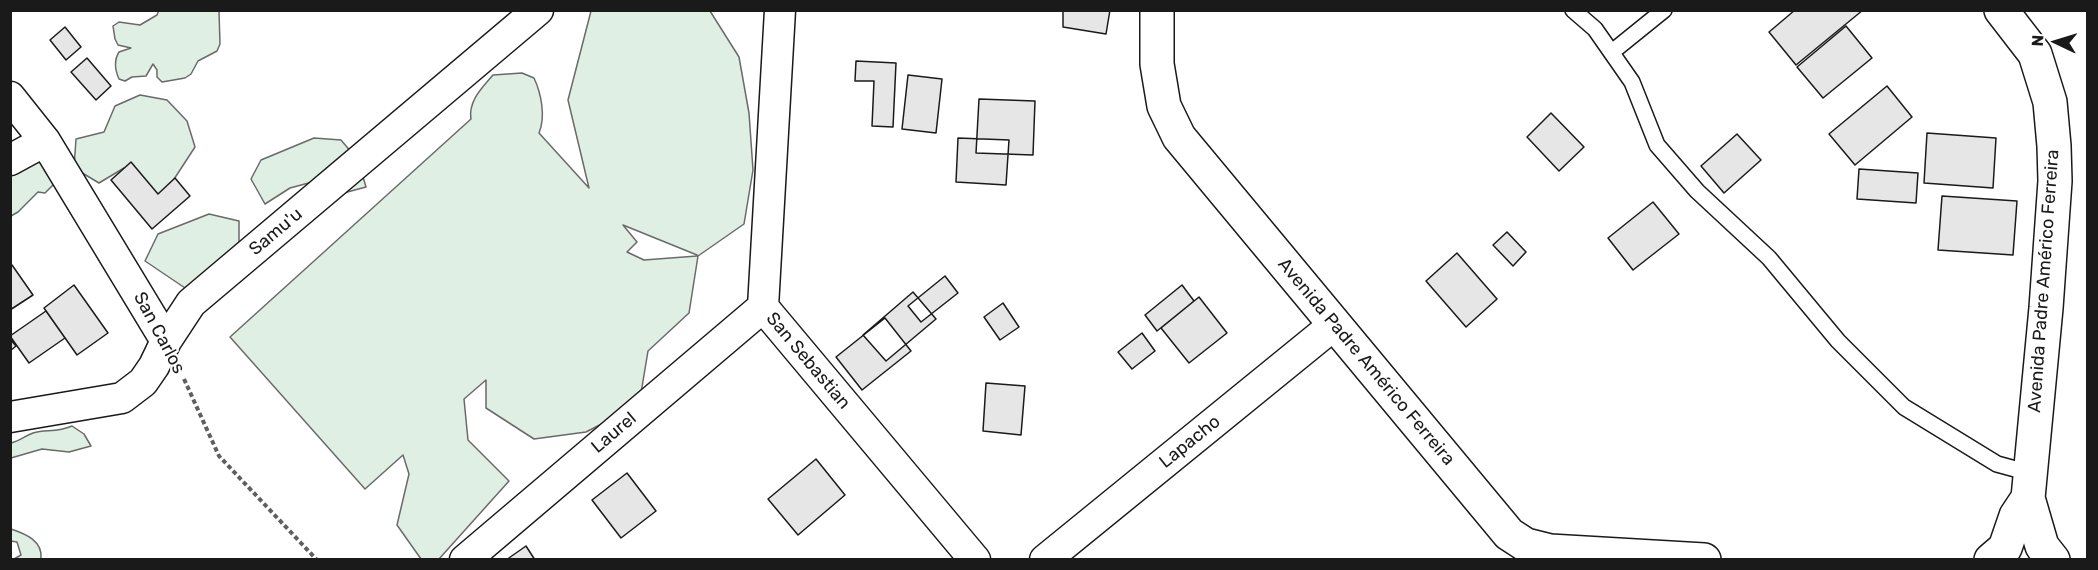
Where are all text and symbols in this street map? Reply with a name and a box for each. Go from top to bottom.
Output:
north arrow [2026,12,2086,72]
text: N [2028,34,2047,47]
street label: Avenida Padre Américo Ferreira [2024,149,2064,413]
street label: Samu'u [245,204,307,260]
street label: Avenida Padre Américo Ferreira [1273,254,1459,470]
street label: San Carlos [129,289,189,377]
street label: San Sebastian [761,308,855,414]
street label: Laurel [587,408,641,458]
street label: Lapacho [1155,411,1225,473]

